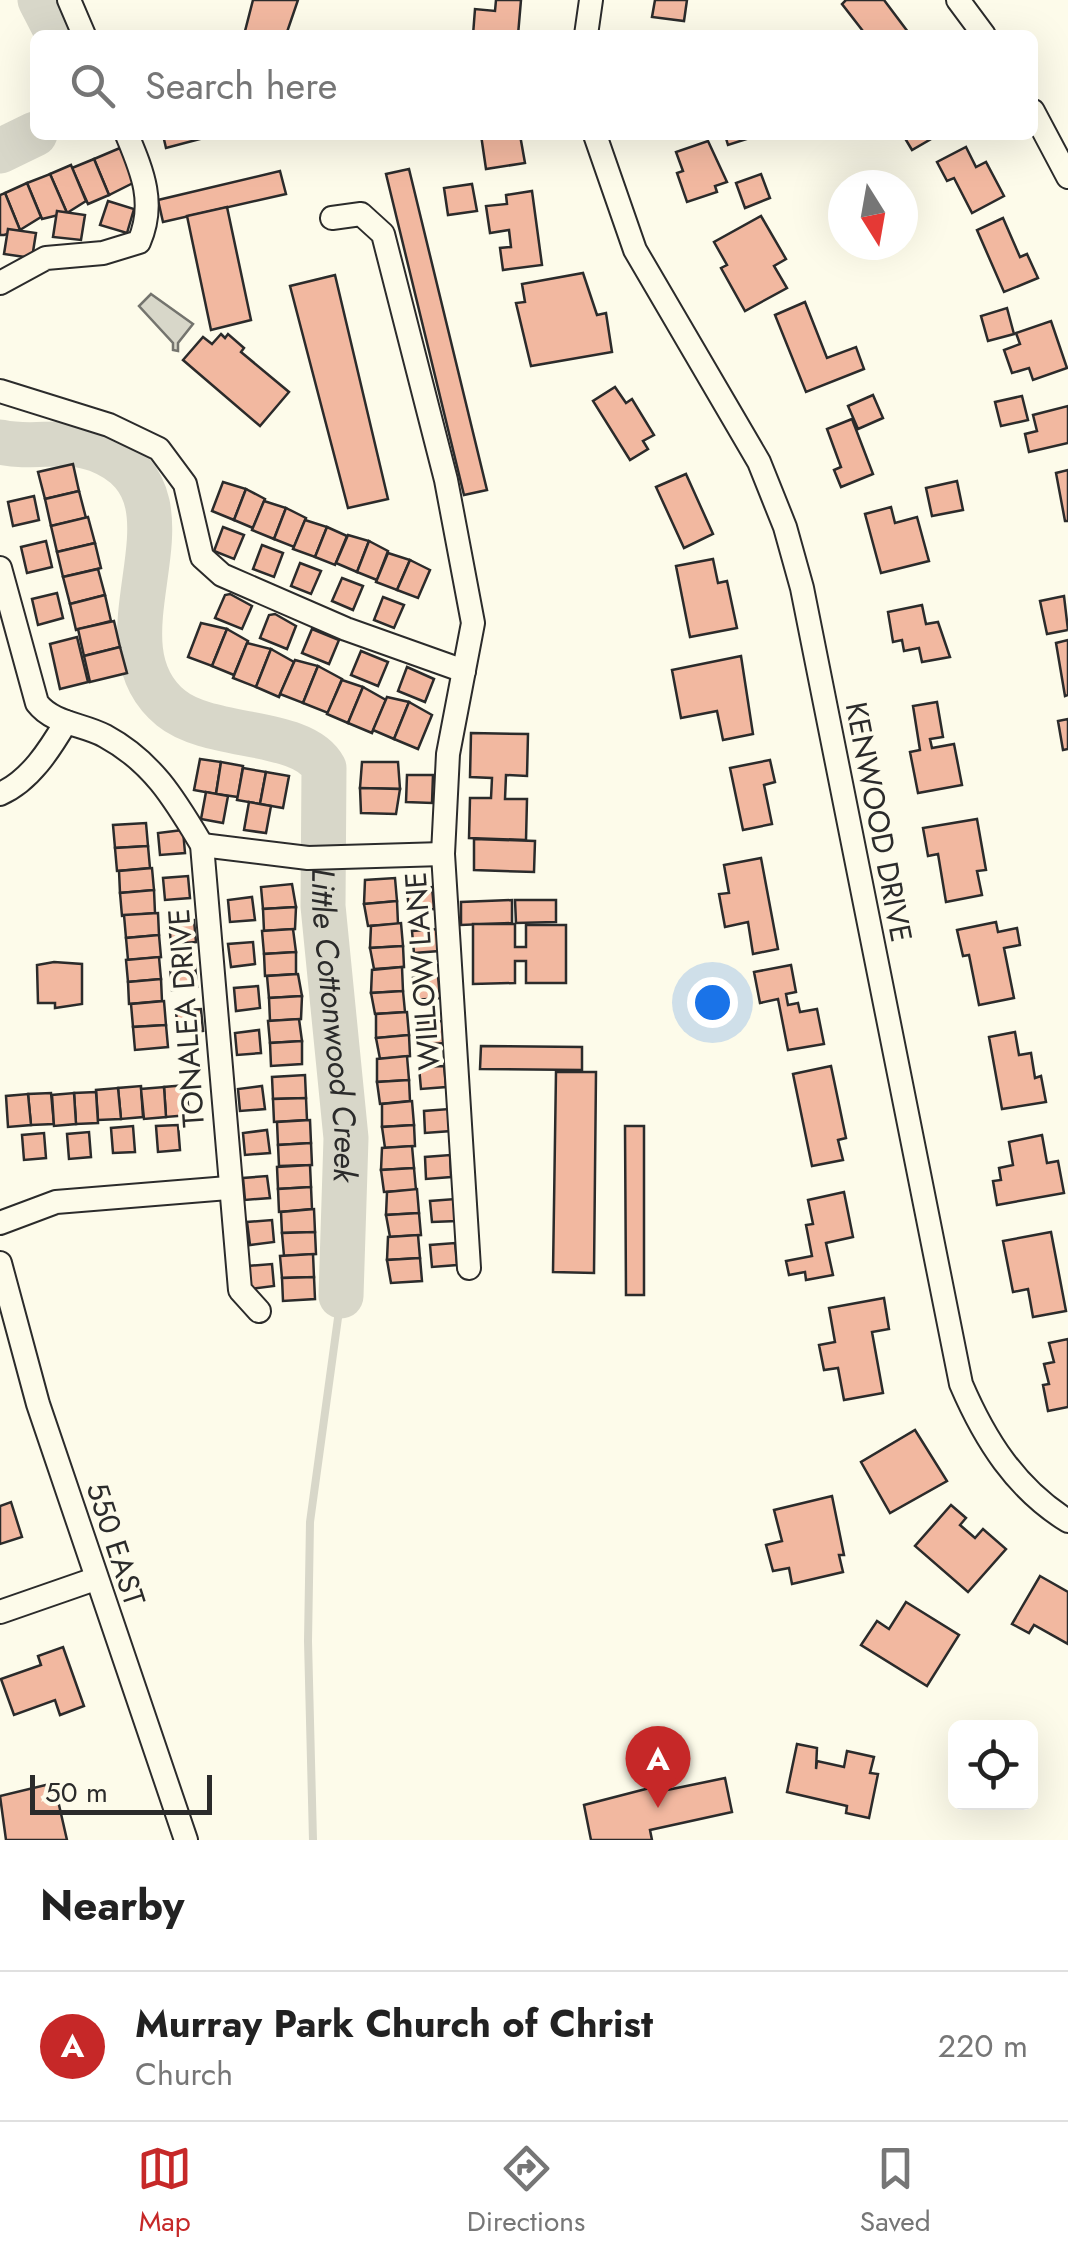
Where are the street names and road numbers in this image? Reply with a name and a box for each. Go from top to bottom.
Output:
street label: KENWOOD DRIVE [835,698,923,946]
street label: WILLOW LANE [394,870,450,1072]
street label: TONALEA DRIVE [157,907,215,1129]
street label: 550 EAST [76,1477,156,1611]

